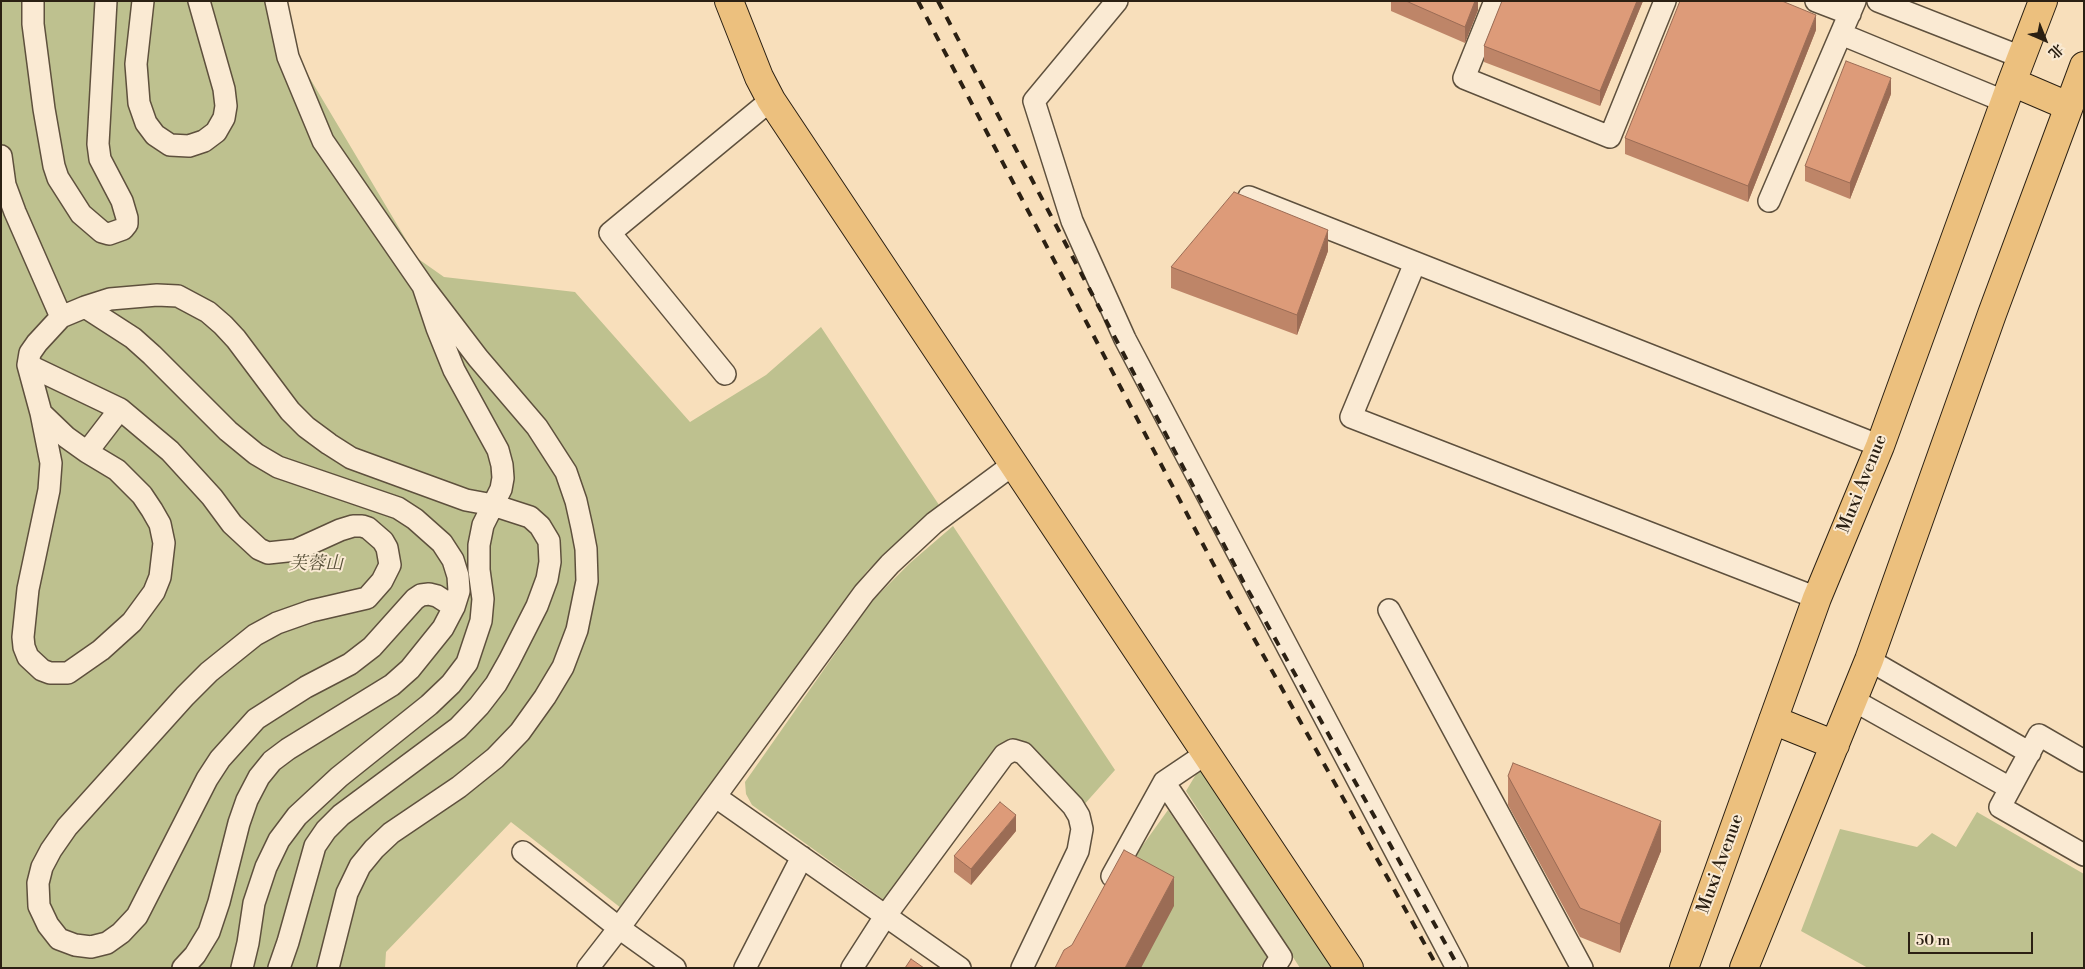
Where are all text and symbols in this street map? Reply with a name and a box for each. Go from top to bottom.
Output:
north arrow [2020,15,2070,65]
text: 北 [2044,39,2067,62]
street label: Muxi Avenue [1833,432,1893,536]
park label: 芙蓉山 [289,554,343,576]
street label: Muxi Avenue [1693,811,1749,917]
scale bar [1910,922,2035,954]
text: 50 m [1916,931,1950,950]

